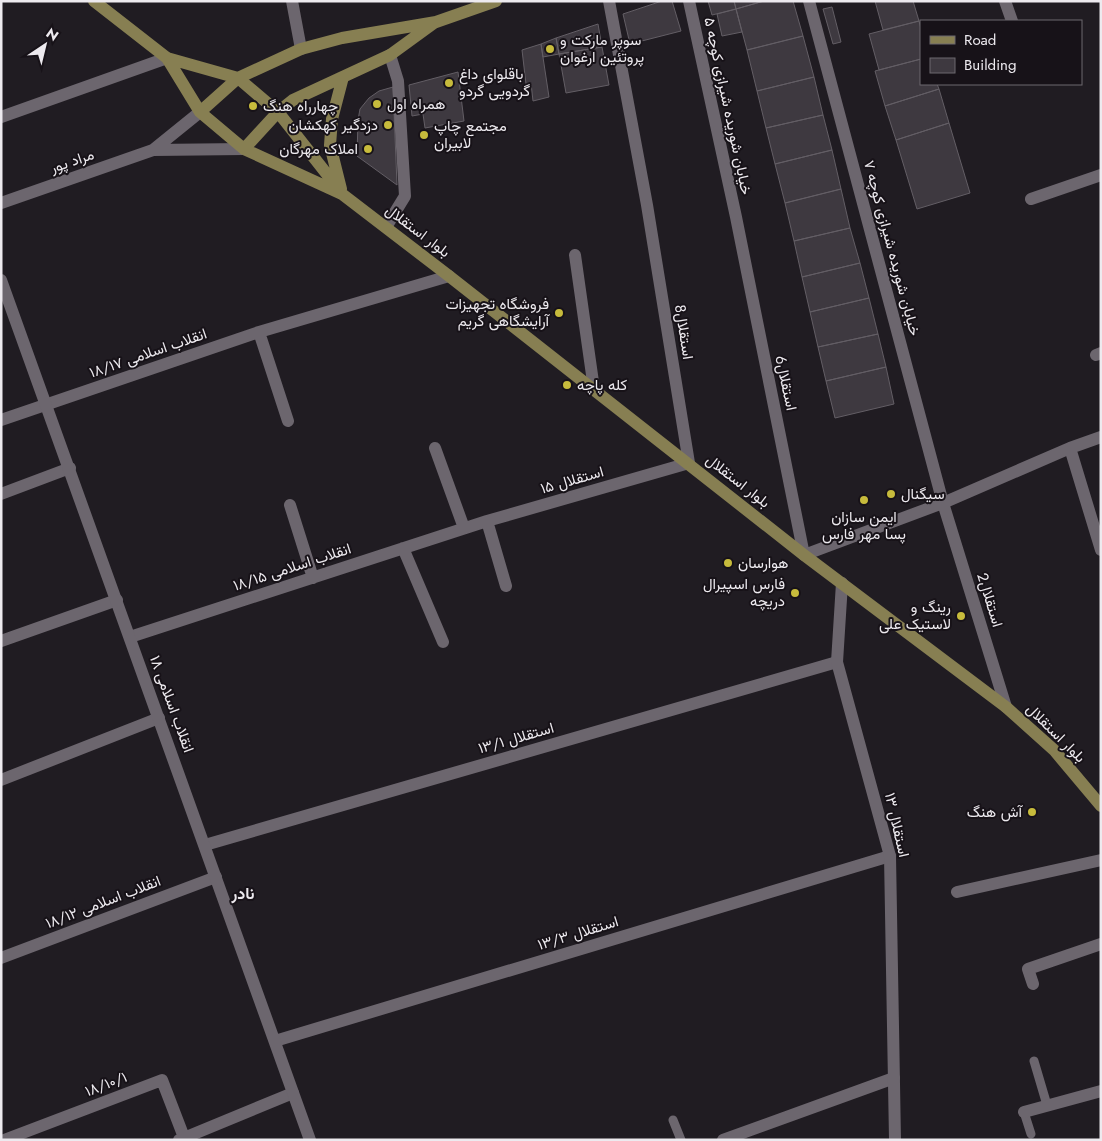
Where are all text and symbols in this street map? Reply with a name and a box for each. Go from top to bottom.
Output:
street label: خیابان شوریده شیرازی کوچه ۵ [698,15,758,197]
north arrow [20,20,70,70]
legend [920,20,1082,85]
text: N [42,23,63,46]
place label: سوپر مارکت و پروتئین ارغوان [560,29,644,68]
text: Road [964,29,996,51]
marker: سوپر مارکت و پروتئین ارغوان [544,43,556,55]
text: Building [964,54,1016,76]
place label: باقلوای داغ گردویی گردو [459,63,531,102]
marker: باقلوای داغ گردویی گردو [443,77,455,89]
place label: همراه اول [387,93,446,115]
place label: چهارراه هنگ [263,95,338,117]
marker: همراه اول [371,98,383,110]
marker: چهارراه هنگ [247,100,259,112]
place label: دزدگیر کهکشان [288,114,378,136]
place label: مجتمع چاپ لابيران [434,115,507,154]
marker: دزدگیر کهکشان [382,119,394,131]
marker: مجتمع چاپ لابيران [418,129,430,141]
place label: املاک مهرگان [279,138,358,160]
street label: مراد پور [46,143,97,179]
marker: املاک مهرگان [362,143,374,155]
street label: خیابان شوریده شیرازی کوچه ۷ [858,158,926,338]
street label: بلوار استقلال [381,199,455,263]
place label: فروشگاه تجهیزات آرایشگاهی گریم [445,293,551,332]
street label: استقلال8 [669,303,699,361]
marker: فروشگاه تجهیزات آرایشگاهی گریم [553,307,565,319]
street label: ۱۸/۱۷ انقلاب اسلامی [86,323,210,383]
street label: استقلال6 [769,353,803,413]
place label: کله پاچه [577,374,627,396]
marker: کله پاچه [561,379,573,391]
street label: بلوار استقلال [701,449,775,513]
street label: ۱۵ استقلال [538,460,606,500]
place label: سیگنال [901,483,945,505]
marker: سیگنال [885,488,897,500]
marker: ایمن سازان پسا مهر فارس [858,494,870,506]
place label: ایمن سازان پسا مهر فارس [822,506,906,545]
street label: ۱۸/۱۵ انقلاب اسلامی [230,538,354,596]
place label: هوارسان [738,552,788,574]
marker: هوارسان [722,557,734,569]
street label: 2استقلال [971,570,1009,630]
place label: فارس اسپیرال دریچه [703,573,785,612]
marker: فارس اسپیرال دریچه [789,587,801,599]
place label: رینگ و لاستیک علی [879,596,951,635]
marker: رینگ و لاستیک علی [955,610,967,622]
street label: ۱۸ انقلاب اسلامی [144,652,200,756]
street label: بلوار استقلال [1021,698,1091,768]
street label: ۱۳/۱ استقلال [476,717,556,759]
street label: ۱۳ استقلال [879,790,915,860]
place label: آش هنگ [967,801,1024,823]
marker: آش هنگ [1026,806,1038,818]
street label: ۱۸/۱۲ انقلاب اسلامی [42,870,164,934]
district label: نادر [231,882,255,905]
street label: ۱۳/۳ استقلال [535,910,621,956]
street label: ۱۸/۱۰/۱ [82,1066,130,1102]

